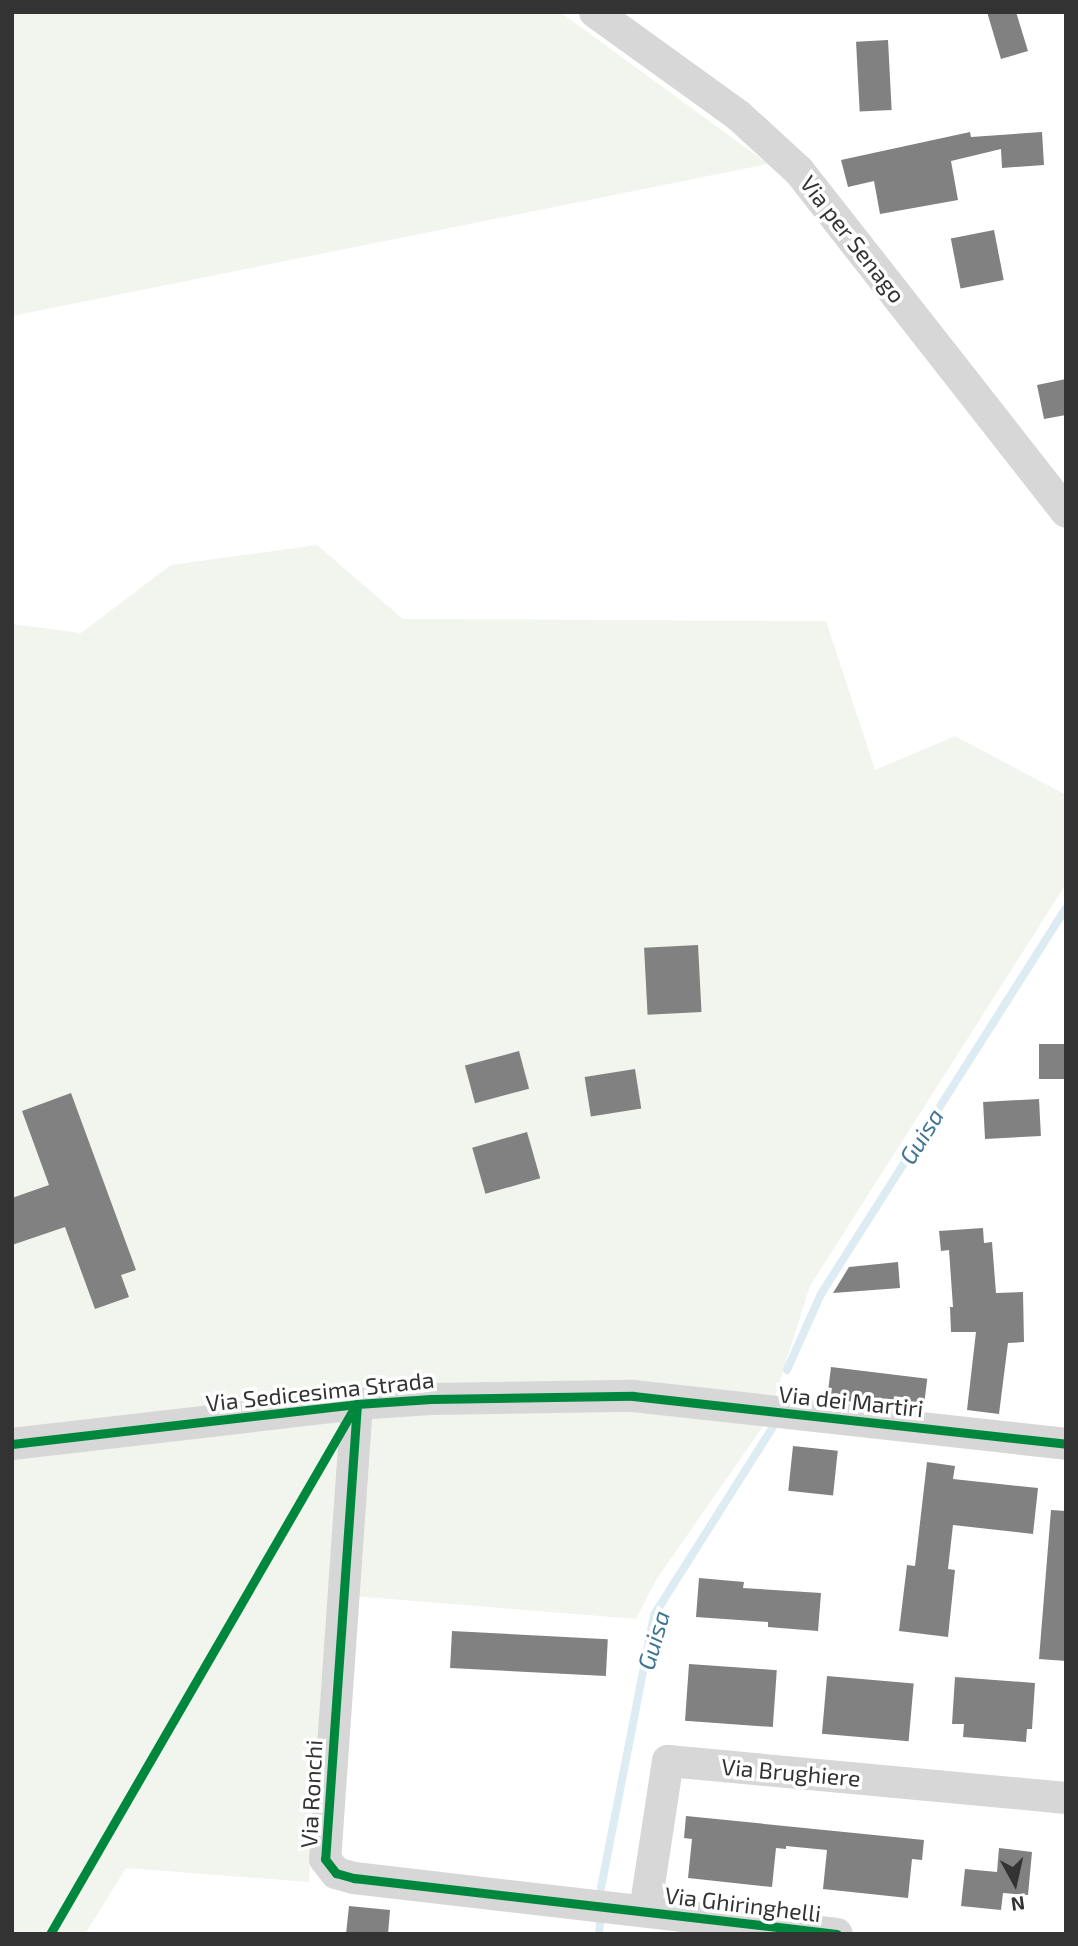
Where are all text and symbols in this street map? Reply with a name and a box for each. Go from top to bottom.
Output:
street label: Via per Senago [795,170,911,308]
water label: Guisa [893,1103,949,1169]
street label: Via Sedicesima Strada [204,1365,436,1417]
street label: Via dei Martiri [777,1380,925,1422]
water label: Guisa [631,1607,675,1673]
street label: Via Ronchi [294,1739,328,1849]
street label: Via Brughiere [720,1752,862,1792]
north arrow [980,1848,1050,1918]
street label: Via Ghiringhelli [663,1881,823,1927]
text: N [1010,1892,1026,1917]

